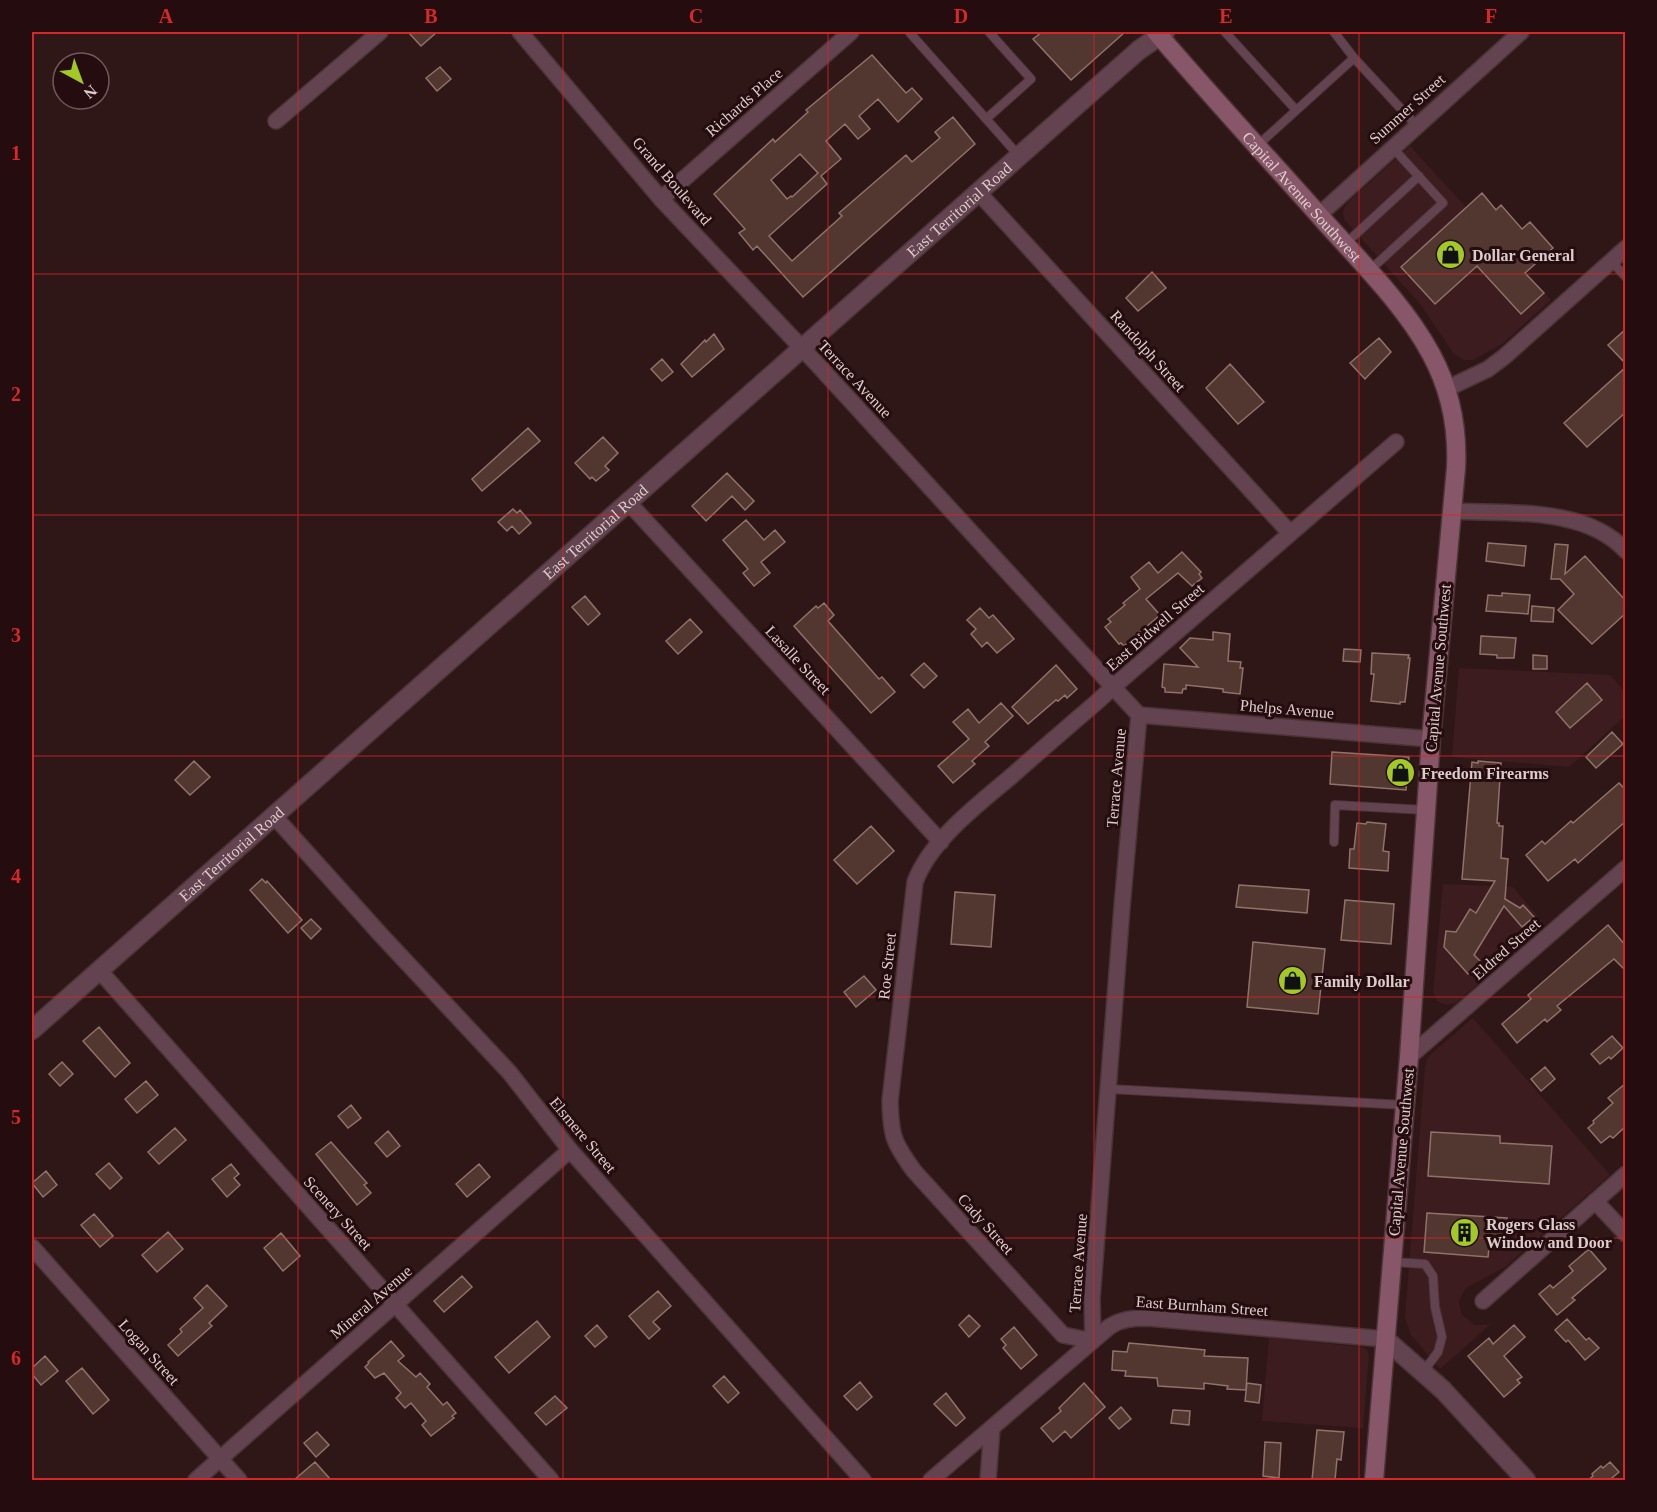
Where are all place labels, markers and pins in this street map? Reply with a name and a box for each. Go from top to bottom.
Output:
shop icon: Dollar General [1435,239,1467,271]
place label: Dollar General [1472,247,1575,264]
shop icon: Freedom Firearms [1384,757,1416,789]
place label: Freedom Firearms [1421,765,1549,782]
shop icon: Family Dollar [1277,965,1309,997]
place label: Family Dollar [1314,973,1410,991]
place label: Rogers Glass Window and Door [1486,1216,1612,1251]
building icon: Rogers Glass Window and Door [1449,1217,1481,1249]

